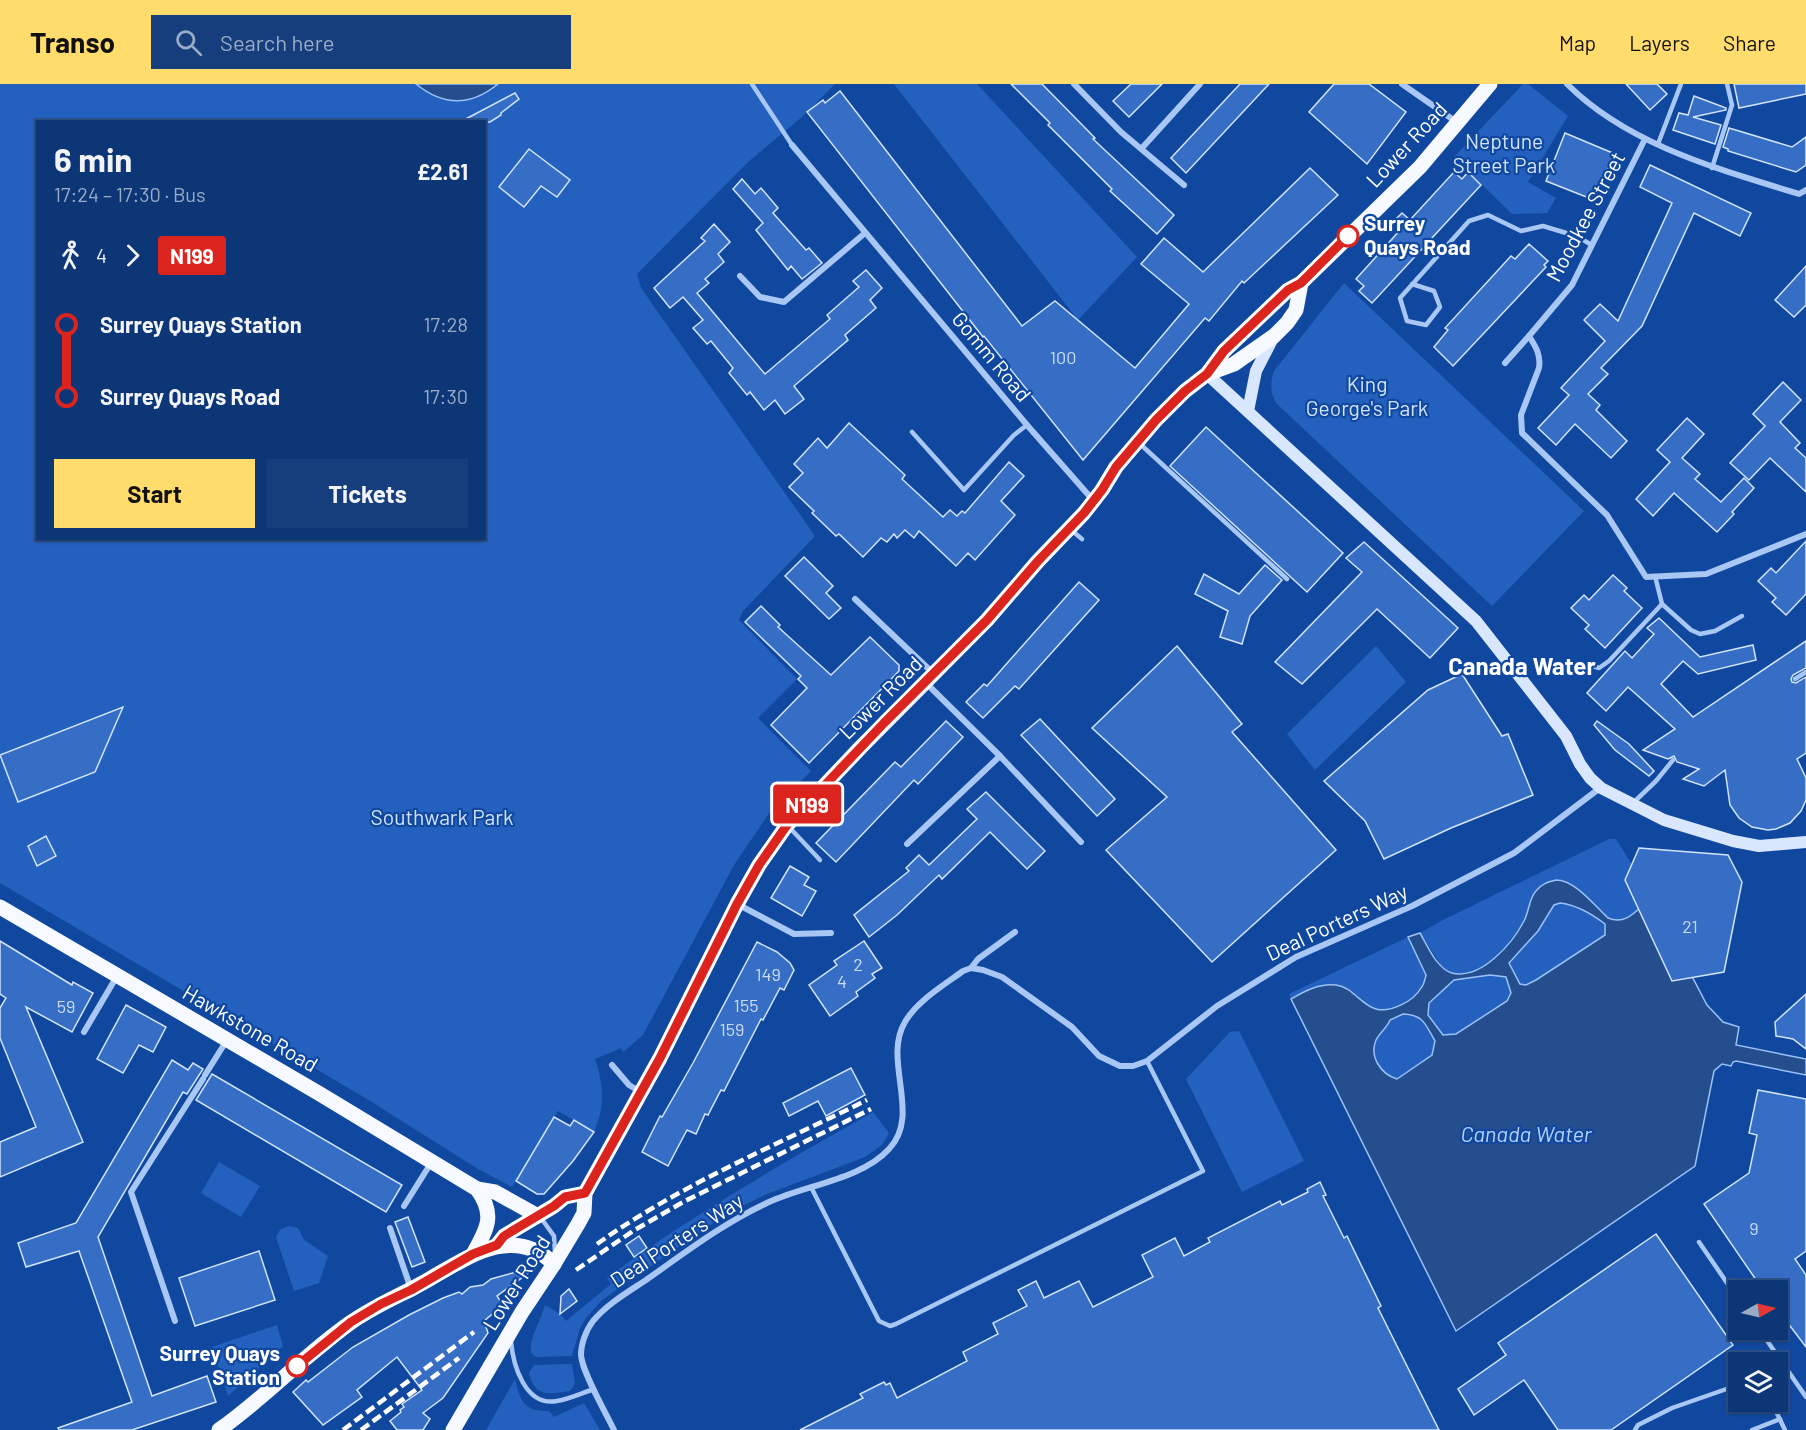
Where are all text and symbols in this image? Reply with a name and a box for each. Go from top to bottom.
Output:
search box [151,15,571,69]
text: Transo [30,25,115,59]
icon: search [172,26,205,59]
text: Search here [220,29,334,55]
text: Map [1559,30,1596,55]
text: Layers [1629,30,1690,55]
text: Share [1723,30,1776,55]
street label: Lower Road [1360,96,1452,192]
park label: Neptune Street Park [1453,128,1555,177]
text: 6 min [54,139,132,179]
street label: Moodkee Street [1540,147,1629,285]
text: £2.61 [417,158,468,184]
text: 17:24 – 17:30 · Bus [54,182,206,206]
place label: Surrey Quays Road [1364,210,1471,259]
marker: Surrey Quays Road [1337,225,1359,247]
icon: walk [54,239,87,272]
icon: forward [116,239,149,272]
text: 4 [96,243,107,267]
text: N199 [170,243,214,268]
street label: Gomm Road [947,306,1037,406]
text: Surrey Quays Station [100,311,302,337]
text: 17:28 [424,312,468,336]
house number: 100 [1050,346,1076,368]
park label: King George's Park [1306,371,1428,420]
text: Surrey Quays Road [100,383,280,409]
text: 17:30 [423,384,468,408]
button: Start [54,459,255,528]
button: Tickets [267,459,468,528]
street label: Lower Road [833,650,927,744]
district label: Canada Water [1448,651,1596,680]
line badge: N199 [765,784,849,824]
text: N199 [785,792,829,817]
park label: Southwark Park [370,804,514,829]
street label: Deal Porters Way [1262,878,1411,965]
house number: 21 [1682,915,1698,937]
house number: 2 [853,953,863,975]
house number: 149 [755,963,781,985]
house number: 4 [837,970,847,992]
street label: Hawkstone Road [179,979,323,1076]
house number: 155 [734,994,758,1016]
house number: 59 [57,995,75,1017]
house number: 159 [720,1018,744,1040]
water label: Canada Water [1460,1120,1593,1146]
street label: Deal Porters Way [605,1187,748,1292]
house number: 9 [1749,1217,1759,1239]
street label: Lower Road [477,1230,555,1334]
north arrow [1728,1280,1788,1340]
map controls [1728,1280,1788,1412]
place label: Surrey Quays Station [160,1340,280,1389]
button: layers [1728,1352,1788,1412]
marker: Surrey Quays Station [286,1355,308,1377]

